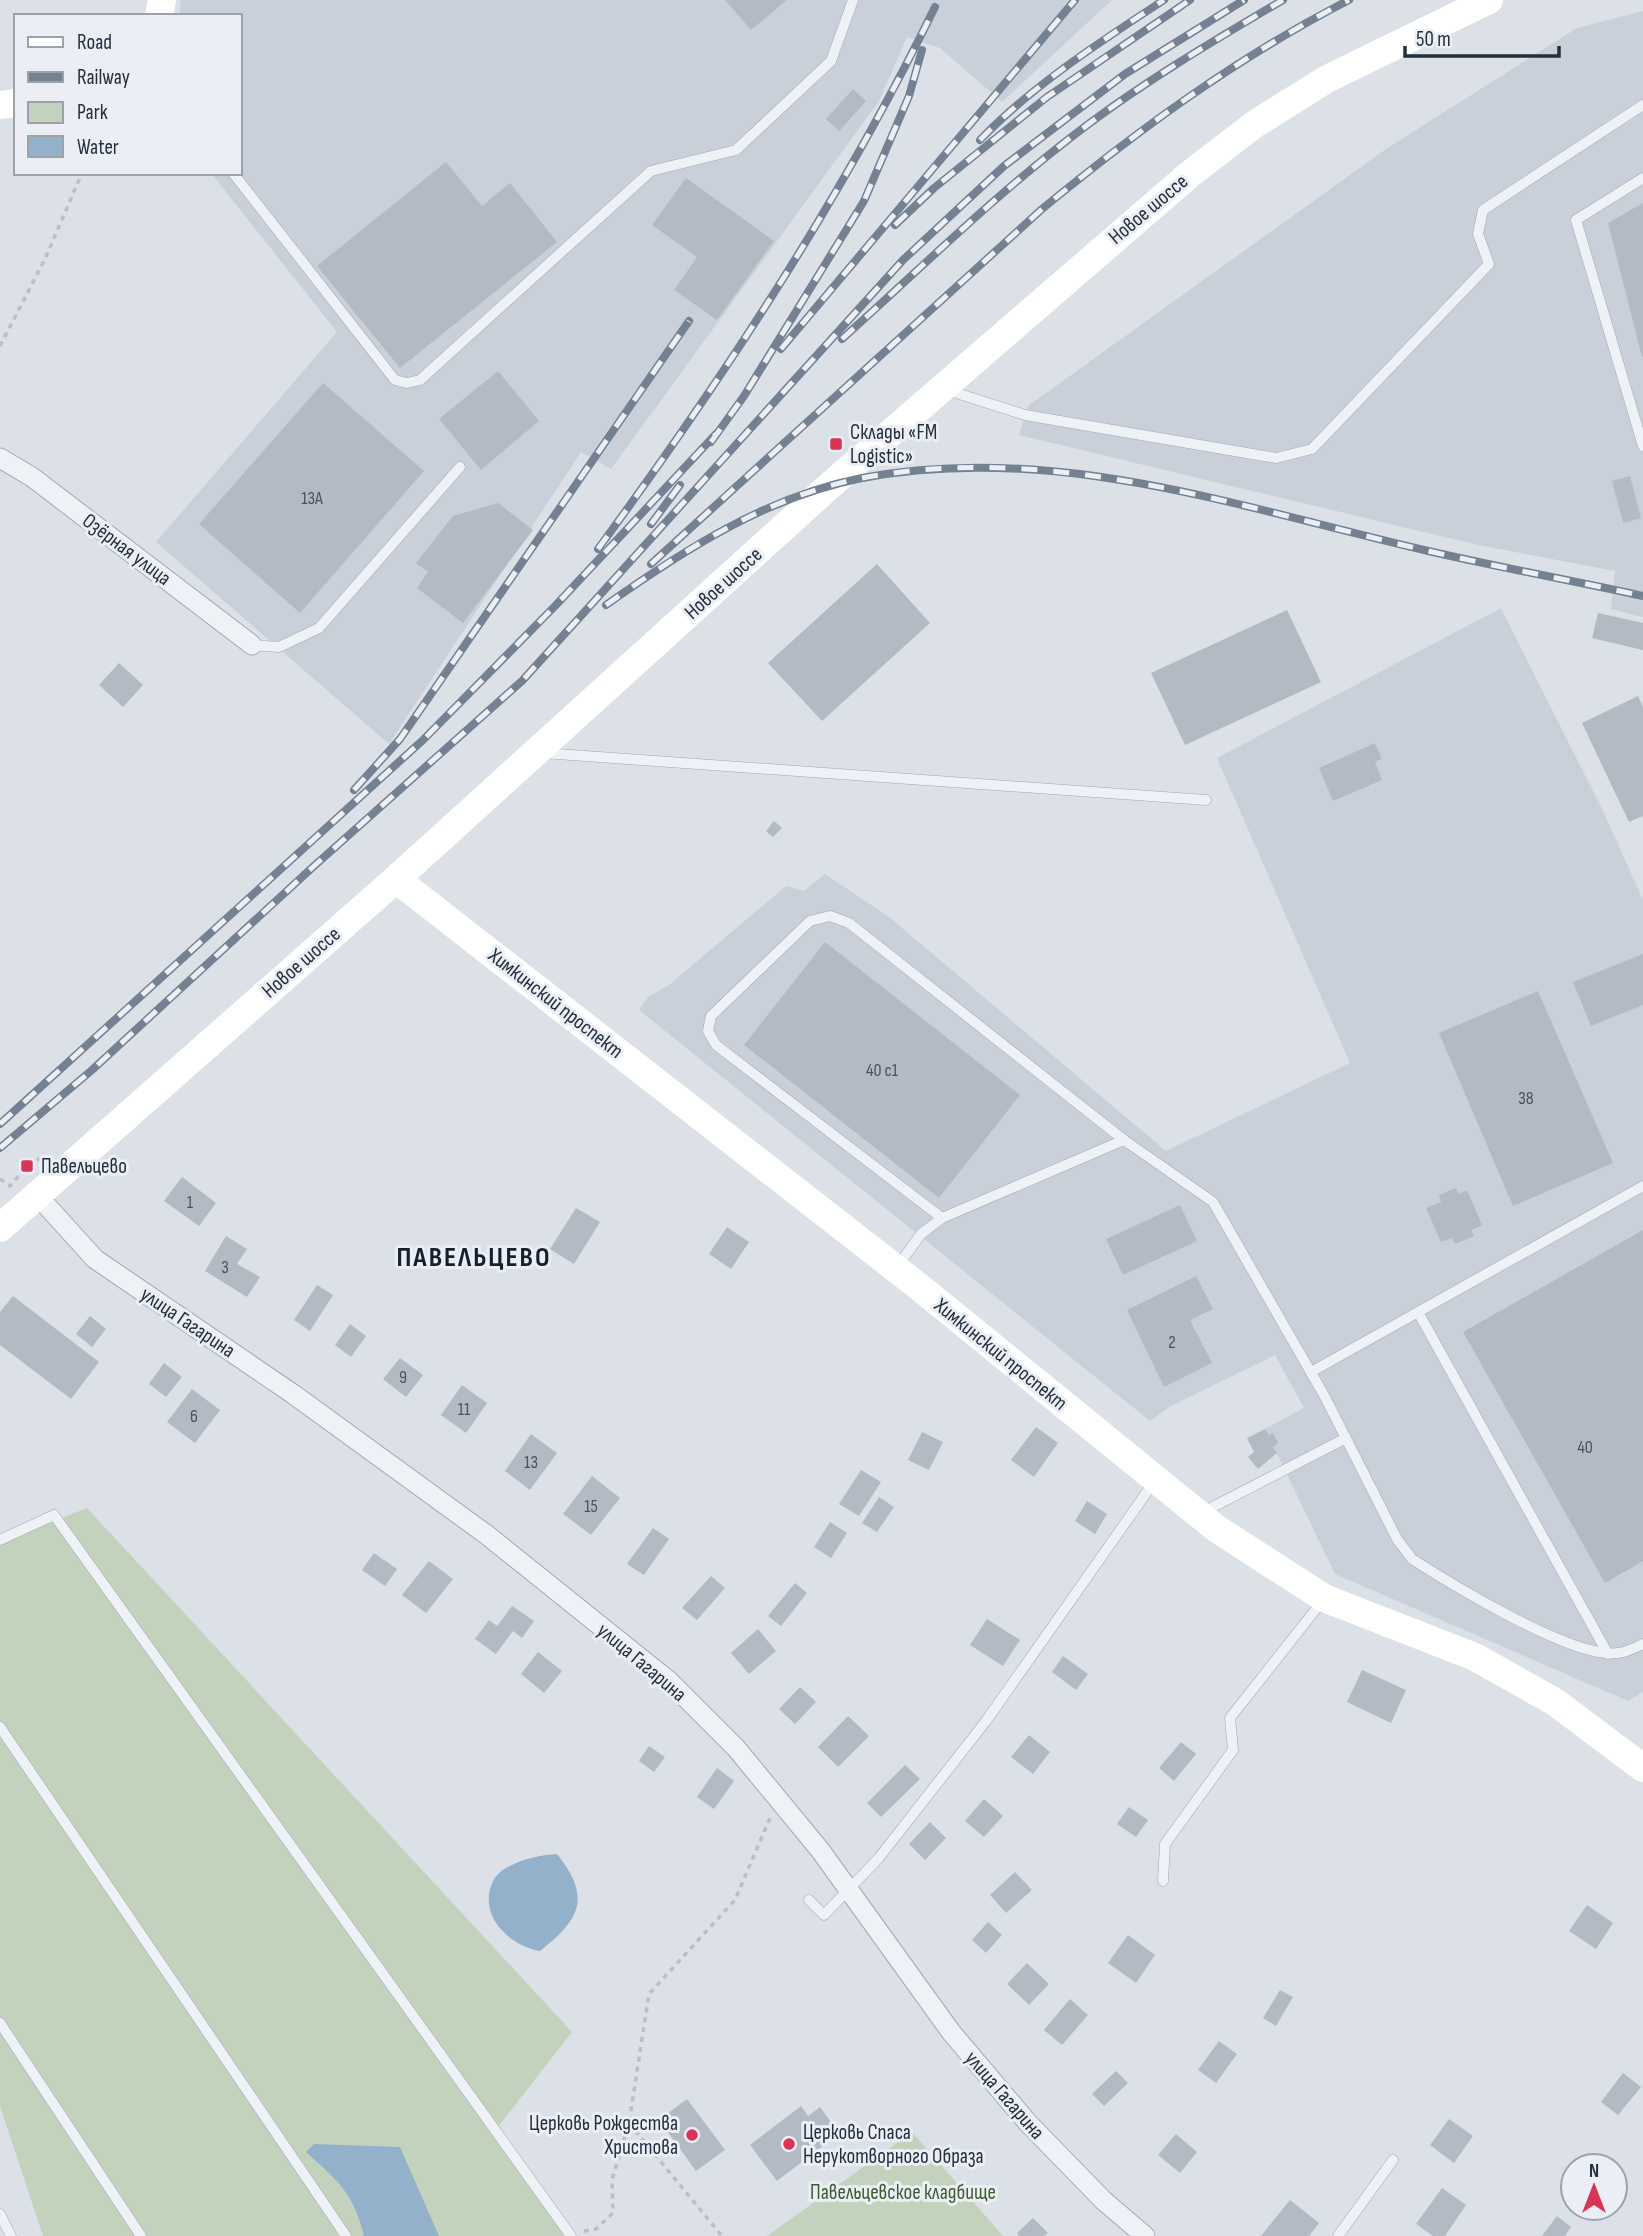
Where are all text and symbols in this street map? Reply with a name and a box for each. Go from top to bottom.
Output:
legend [14,14,242,175]
scale bar [1405,14,1559,58]
text: 50 m [1416,27,1451,52]
text: Road [77,30,112,55]
text: Railway [77,65,130,90]
text: Park [77,100,108,125]
text: Water [77,135,119,160]
street label: Новое шоссе [1104,169,1193,250]
place label: Склады «FM Logistic» [850,420,937,469]
marker: Склады «FM Logistic» [828,436,844,452]
house number: 13А [301,488,323,509]
street label: Озёрная улица [77,508,176,591]
street label: Новое шоссе [679,542,767,625]
street label: Новое шоссе [257,922,346,1003]
street label: Химкинский проспект [483,942,628,1064]
house number: 40 с1 [866,1060,899,1081]
house number: 38 [1518,1088,1534,1109]
place label: Павельцево [41,1154,127,1179]
marker: Павельцево [19,1158,35,1174]
house number: 1 [187,1192,194,1213]
district label: ПАВЕЛЬЦЕВО [397,1241,551,1274]
house number: 3 [221,1257,229,1278]
street label: улица Гагарина [136,1282,240,1363]
street label: Химкинский проспект [928,1292,1072,1416]
house number: 2 [1168,1332,1176,1353]
house number: 9 [399,1367,407,1388]
house number: 11 [458,1399,471,1420]
house number: 6 [190,1406,198,1427]
house number: 40 [1577,1437,1593,1458]
house number: 13 [524,1452,538,1473]
house number: 15 [584,1496,598,1517]
street label: улица Гагарина [592,1618,691,1707]
street label: улица Гагарина [959,2046,1050,2145]
place label: Церковь Рождества Христова [529,2111,678,2160]
place label: Церковь Спаса Нерукотворного Образа [803,2120,983,2169]
marker: Церковь Рождества Христова [684,2127,700,2143]
marker: Церковь Спаса Нерукотворного Образа [781,2136,797,2152]
north arrow [1559,2152,1629,2222]
text: N [1589,2160,1599,2183]
park label: Павельцевское кладбище [810,2180,996,2205]

